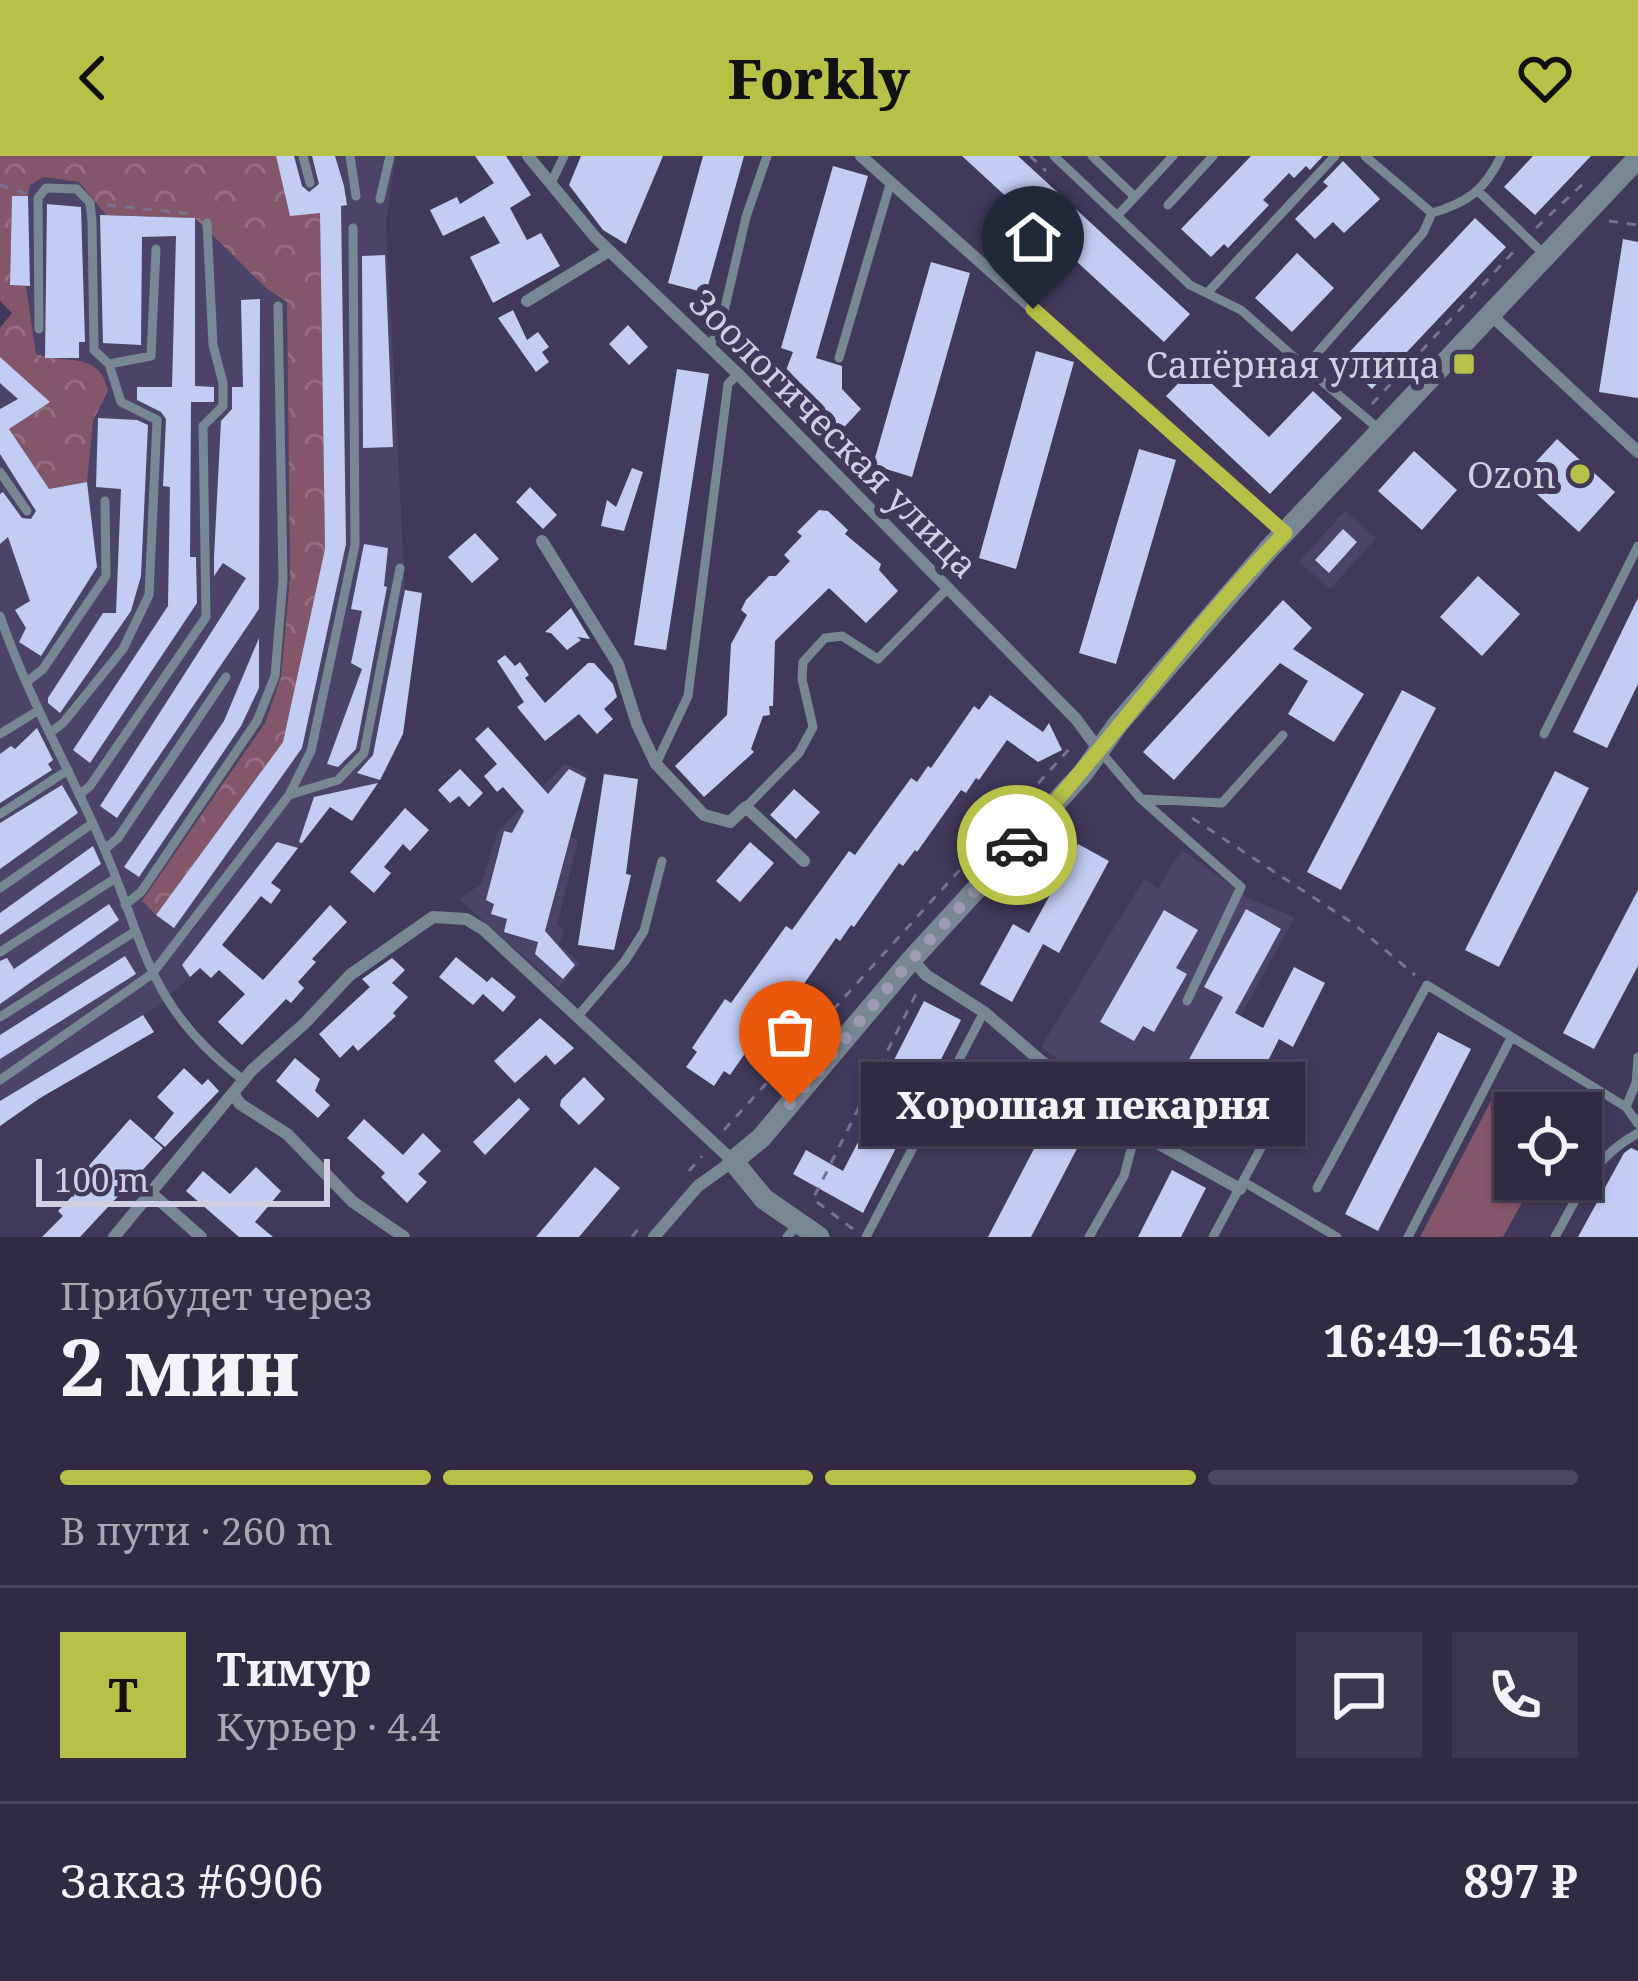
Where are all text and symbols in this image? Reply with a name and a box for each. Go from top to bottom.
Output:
text: Forkly [728,41,910,115]
icon: back [60,45,126,111]
icon: heart [1512,45,1578,111]
pin [982,186,1084,309]
icon: home [1000,204,1066,270]
street label: Зоологическая улица [679,278,989,588]
place label: Сапёрная улица [1146,340,1440,389]
marker: Сапёрная улица [1451,351,1477,377]
place label: Ozon [1467,450,1556,499]
marker: Ozon [1567,461,1593,487]
courier [957,785,1077,905]
icon: car [984,812,1050,878]
pin [739,981,841,1104]
icon: bag [757,999,823,1065]
callout: Хорошая пекарня [862,1062,1306,1146]
text: Хорошая пекарня [896,1077,1270,1130]
map controls [1494,1092,1602,1200]
button: locate [1494,1092,1602,1200]
scale bar [36,1153,330,1206]
text: 100 m [54,1157,149,1202]
text: Прибудет через [60,1268,372,1321]
text: 16:49–16:54 [1323,1309,1578,1370]
text: 2 мин [60,1313,299,1419]
text: В пути · 260 m [60,1503,333,1556]
button: chat [1296,1632,1422,1758]
button: phone [1452,1632,1578,1758]
text: Тимур [216,1638,371,1699]
text: Т [108,1664,138,1725]
text: Курьер · 4.4 [216,1699,440,1752]
text: Заказ #6906 [60,1850,324,1911]
text: 897 ₽ [1463,1850,1578,1911]

